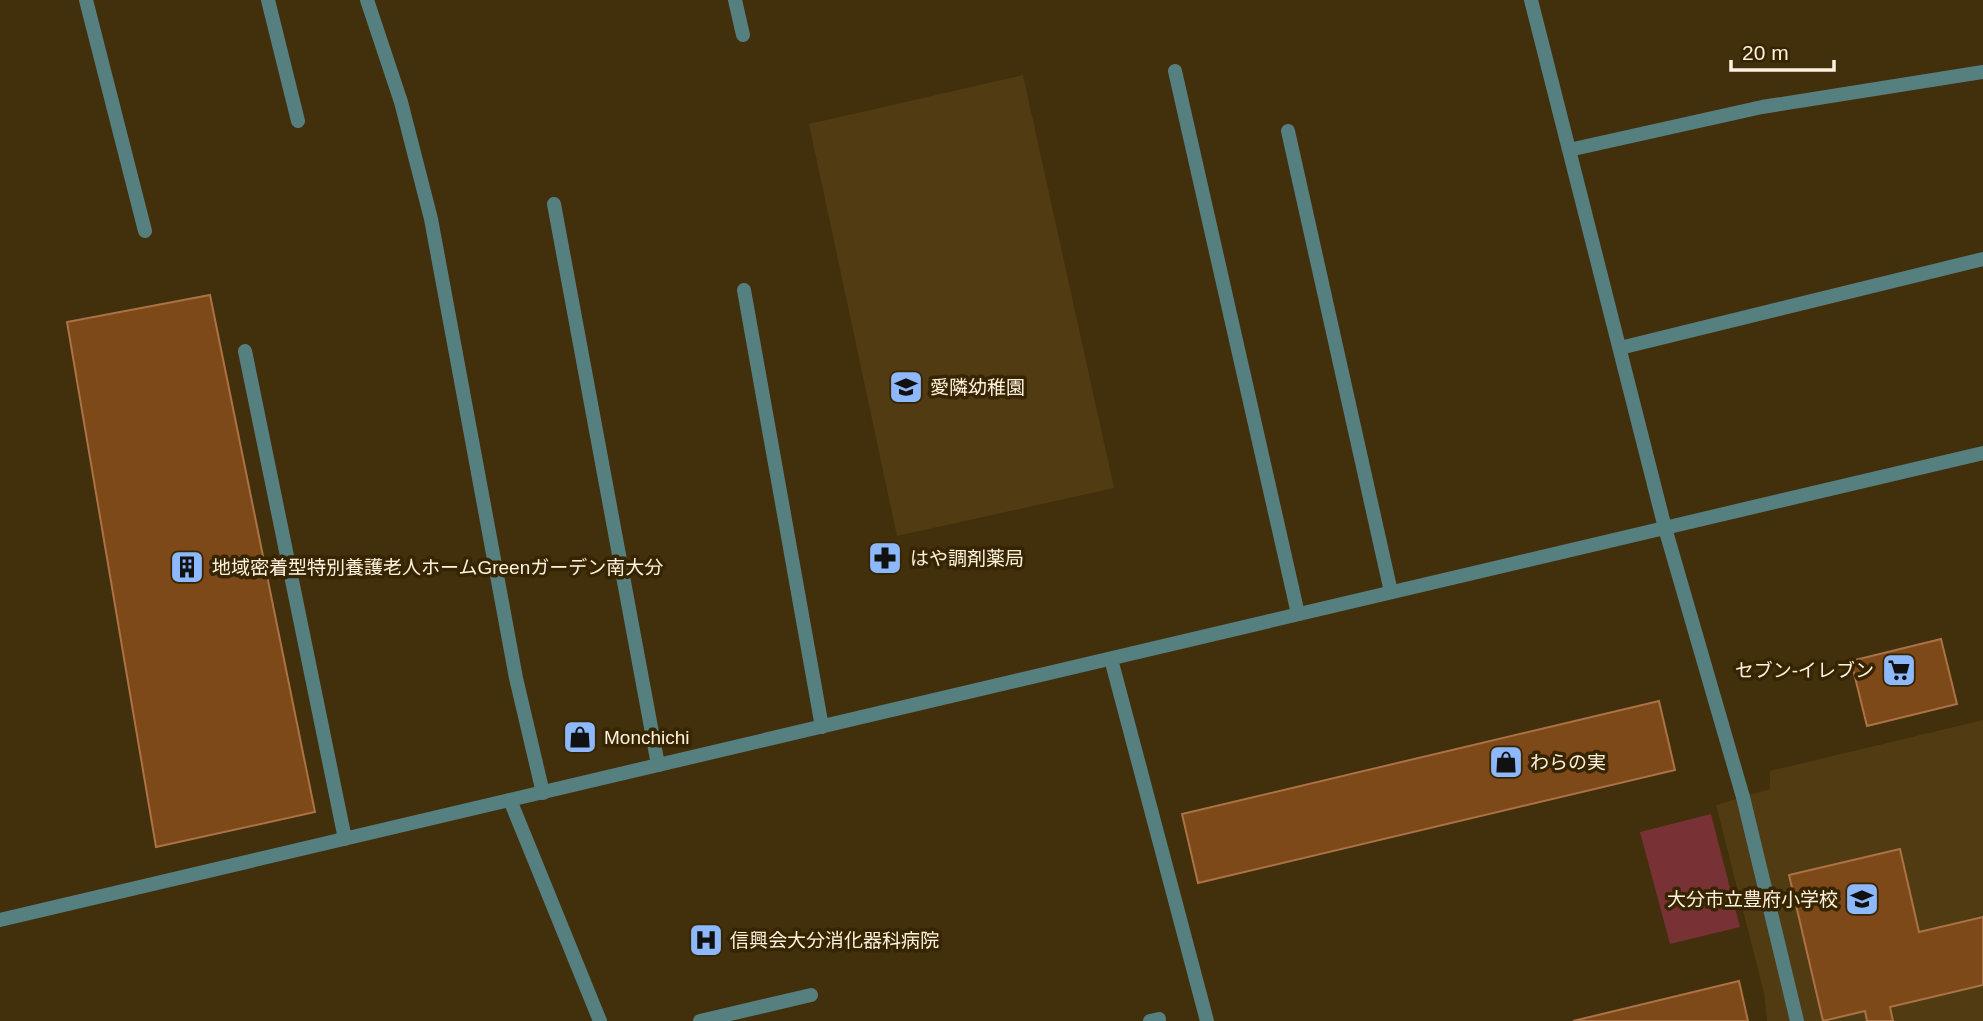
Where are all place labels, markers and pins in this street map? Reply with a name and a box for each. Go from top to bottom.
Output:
school or university icon: 愛隣幼稚園 [887,368,925,406]
place label: 愛隣幼稚園 [930,377,1025,398]
pharmacy icon: はや調剤薬局 [866,539,904,577]
building icon: 地域密着型特別養護老人ホームGreenガーデン南大分 [168,548,206,586]
place label: はや調剤薬局 [910,548,1024,569]
place label: 地域密着型特別養護老人ホームGreenガーデン南大分 [212,557,663,578]
supermarket icon: セブン-イレブン [1880,651,1918,689]
place label: セブン-イレブン [1735,660,1874,681]
shop icon: Monchichi [561,718,599,756]
place label: Monchichi [604,727,690,748]
shop icon: わらの実 [1487,743,1525,781]
place label: わらの実 [1530,752,1606,773]
school or university icon: 大分市立豊府小学校 [1843,880,1881,918]
place label: 大分市立豊府小学校 [1667,889,1838,910]
hospital icon: 信興会大分消化器科病院 [687,921,725,959]
place label: 信興会大分消化器科病院 [730,930,939,951]

